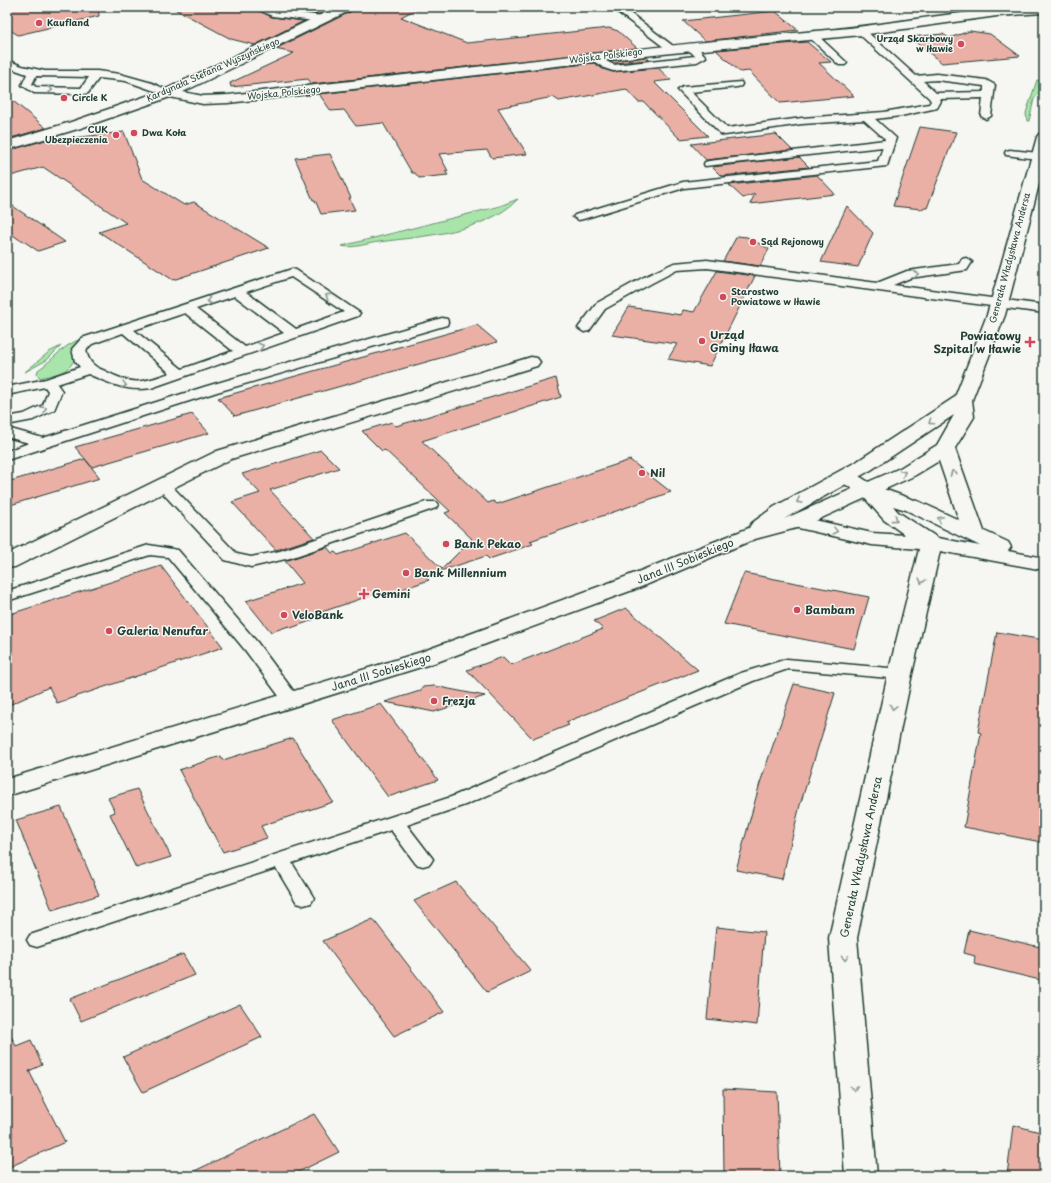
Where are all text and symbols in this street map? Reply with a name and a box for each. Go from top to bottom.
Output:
place label: Kaufland [47,15,89,29]
marker: Kaufland [34,18,44,28]
place label: Urząd Skarbowy w Iławie [876,31,953,55]
street label: Kardynała Stefana Wyszyńskiego [144,33,281,105]
marker: Urząd Skarbowy w Iławie [956,39,966,49]
street label: Wojska Polskiego [569,44,643,66]
street label: Wojska Polskiego [247,81,321,103]
one-way arrow [47,86,53,95]
place label: Circle K [72,90,108,104]
marker: Circle K [59,93,69,103]
place label: CUK Ubezpieczenia [45,122,109,146]
place label: Dwa Koła [142,125,186,139]
marker: Dwa Koła [129,128,139,138]
marker: CUK Ubezpieczenia [111,130,121,140]
street label: Generała Władysława Andersa [985,191,1033,325]
place label: Sąd Rejonowy [761,234,824,248]
marker: Sąd Rejonowy [748,237,758,247]
one-way arrow [913,270,919,279]
place label: Starostwo Powiatowe w Iławie [731,284,820,308]
marker: Starostwo Powiatowe w Iławie [718,292,728,302]
one-way arrow [325,293,332,301]
one-way arrow [205,296,212,304]
place label: Urząd Gminy Iława [710,326,779,356]
place label: Powiatowy Szpital w Iławie [933,327,1021,357]
marker: Urząd Gminy Iława [697,336,707,346]
marker: Powiatowy Szpital w Iławie [1024,336,1036,348]
one-way arrow [258,342,265,350]
one-way arrow [120,380,127,389]
one-way arrow [40,406,47,414]
one-way arrow [928,417,935,425]
place label: Nil [650,464,665,481]
marker: Nil [637,468,647,478]
one-way arrow [950,469,958,476]
one-way arrow [899,470,906,478]
one-way arrow [796,496,804,504]
one-way arrow [891,514,898,521]
one-way arrow [937,516,944,524]
one-way arrow [832,526,838,534]
street label: Jana III Sobieskiego [634,533,736,588]
place label: Bank Pekao [454,535,521,552]
marker: Bank Pekao [441,539,451,549]
place label: Bank Millennium [414,564,507,581]
marker: Bank Millennium [401,568,411,578]
one-way arrow [918,577,926,584]
place label: Gemini [372,585,410,602]
marker: Gemini [359,589,369,599]
place label: Bambam [805,601,855,618]
marker: Bambam [792,605,802,615]
place label: VeloBank [292,606,344,623]
marker: VeloBank [279,610,289,620]
place label: Galeria Nenufar [117,622,208,639]
marker: Galeria Nenufar [104,626,114,636]
street label: Jana III Sobieskiego [329,648,433,695]
place label: Frezja [442,692,476,709]
marker: Frezja [429,696,439,706]
one-way arrow [889,704,897,710]
street label: Generała Władysława Andersa [835,775,886,939]
one-way arrow [840,955,849,961]
one-way arrow [850,1085,859,1091]

